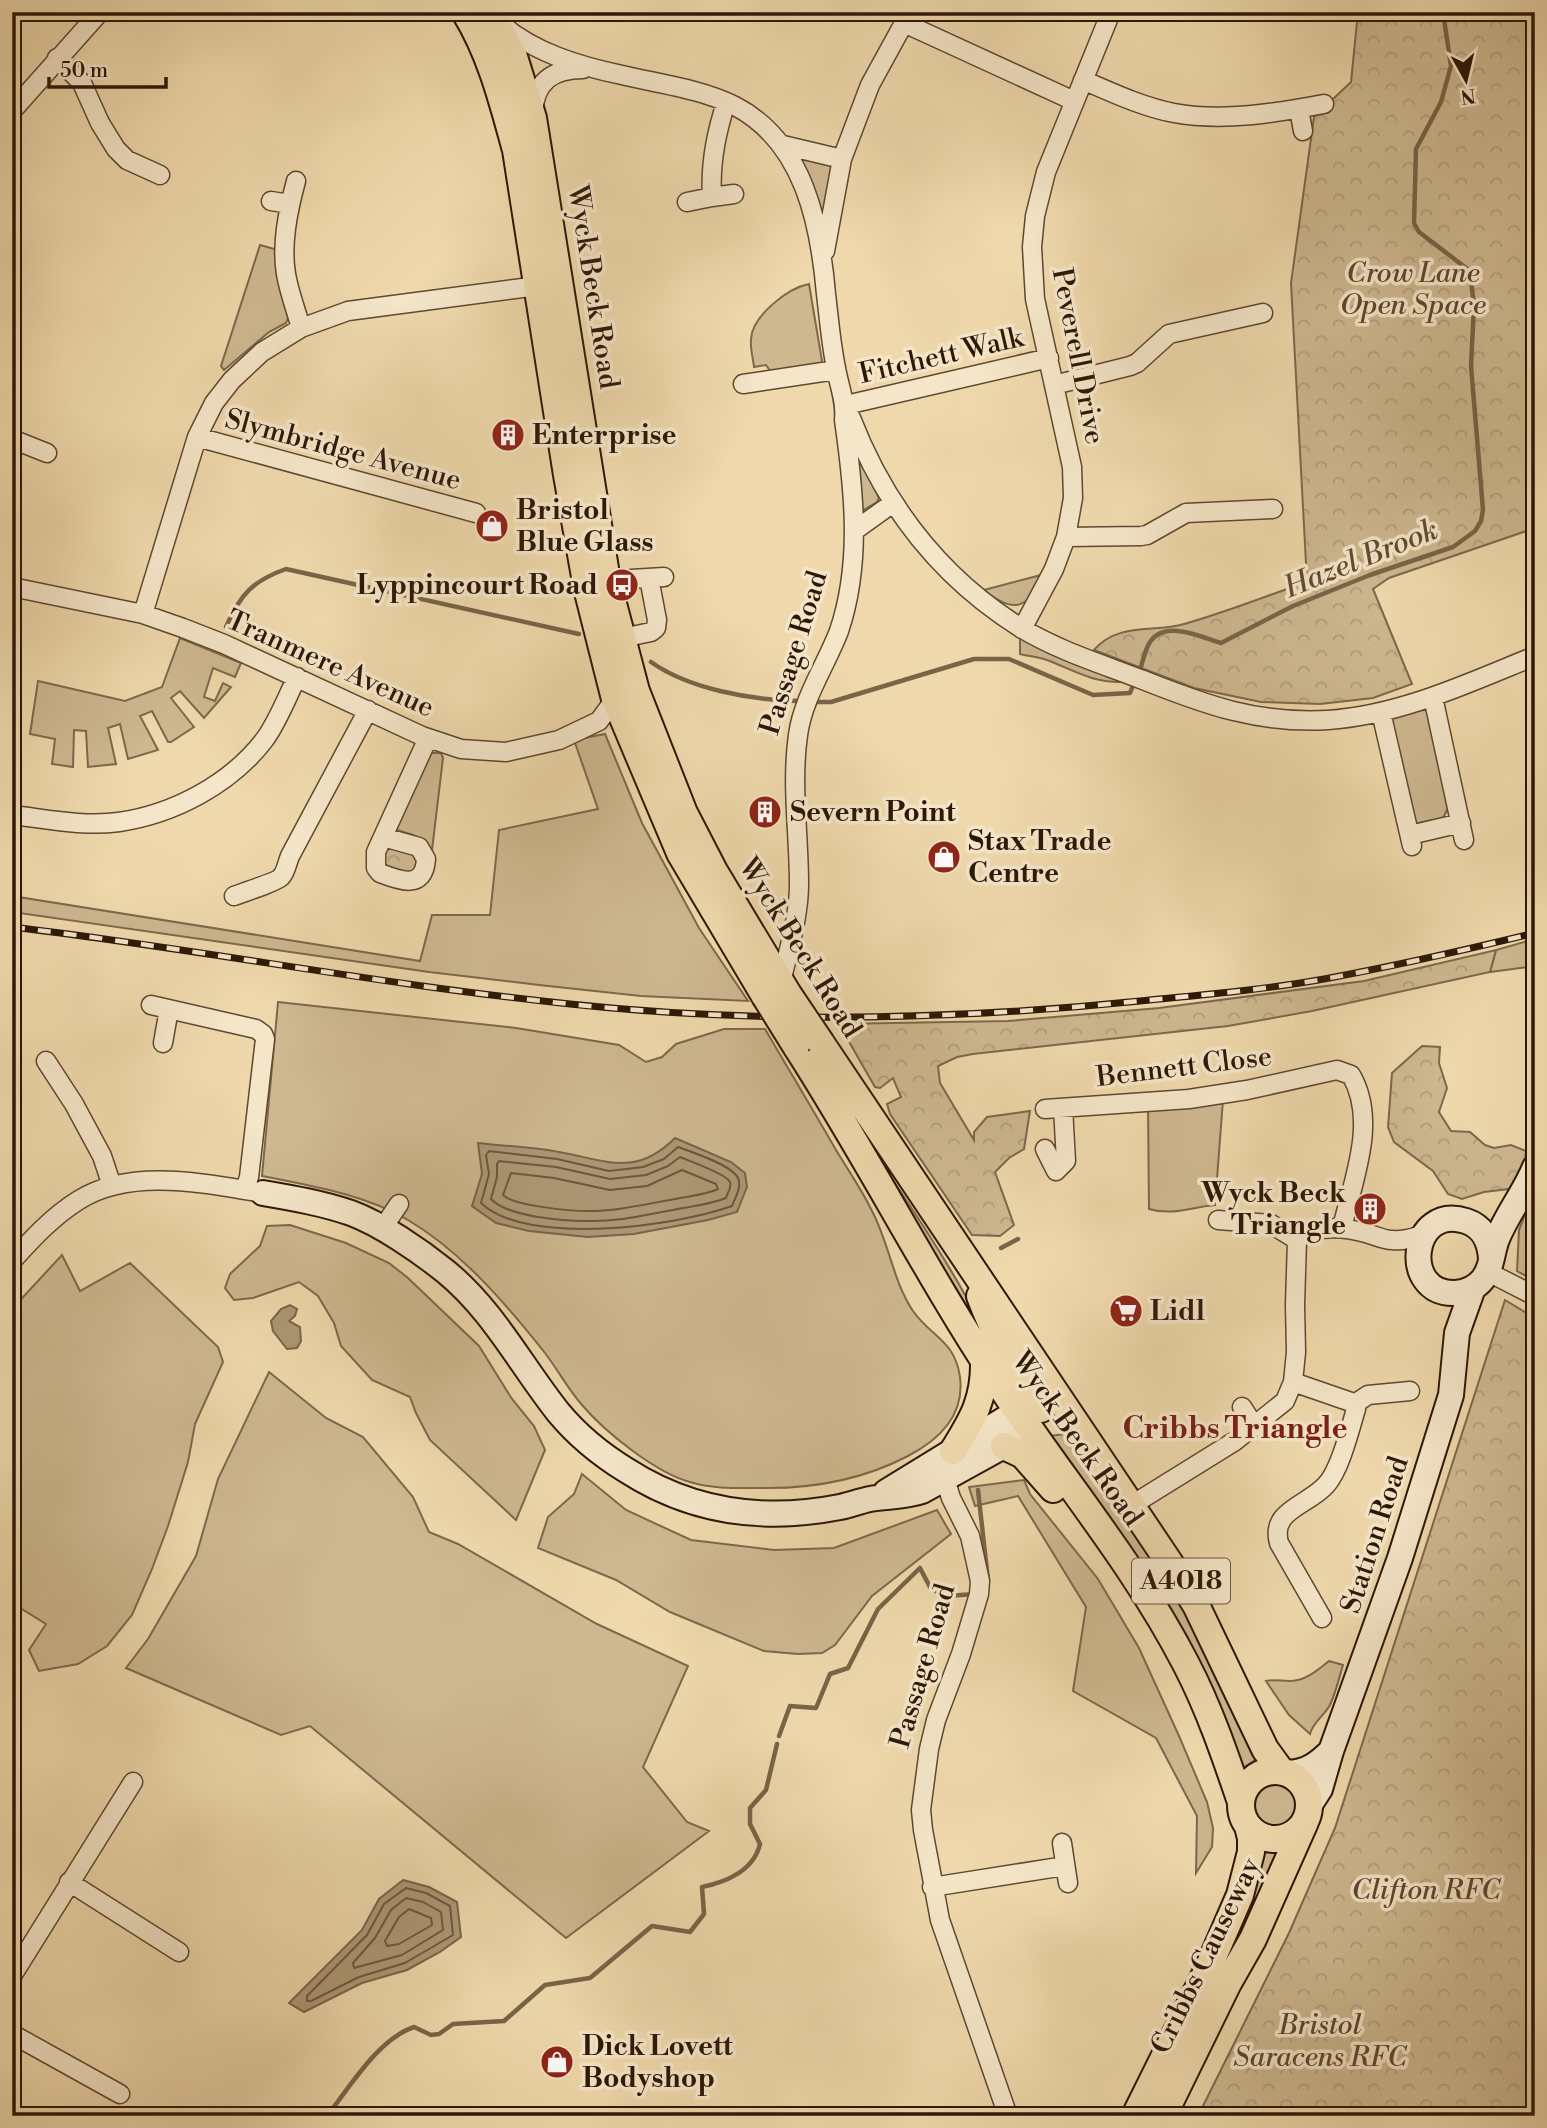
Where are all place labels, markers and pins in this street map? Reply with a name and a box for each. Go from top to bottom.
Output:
building icon: Enterprise [489,416,527,454]
place label: Enterprise [532,418,677,453]
place label: Bristol Blue Glass [516,493,653,560]
shop icon: Bristol Blue Glass [473,507,511,545]
bus stop icon: Lyppincourt Road [603,566,641,604]
place label: Lyppincourt Road [357,568,598,603]
building icon: Severn Point [746,793,784,831]
place label: Severn Point [790,795,957,830]
place label: Stax Trade Centre [968,824,1112,891]
shop icon: Stax Trade Centre [925,838,963,876]
place label: Wyck Beck Triangle [1200,1176,1347,1243]
building icon: Wyck Beck Triangle [1351,1190,1389,1228]
supermarket icon: Lidl [1107,1292,1145,1330]
place label: Lidl [1150,1294,1205,1329]
place label: Dick Lovett Bodyshop [582,2029,734,2096]
shop icon: Dick Lovett Bodyshop [538,2043,576,2081]

